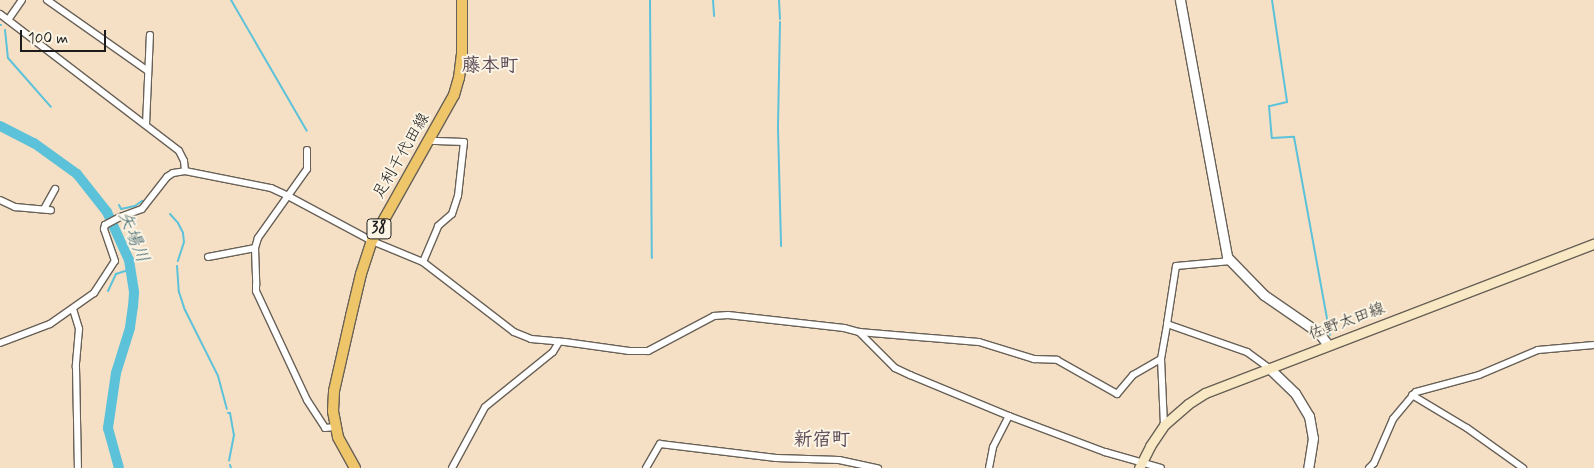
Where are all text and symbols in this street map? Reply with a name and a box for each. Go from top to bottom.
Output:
scale bar [22,20,109,52]
text: 100 m [28,29,68,49]
district label: 藤本町 [462,55,518,77]
street label: 足利千代田線 [370,110,434,202]
water label: 矢場川 [113,208,153,266]
road number: 38 [366,216,392,242]
street label: 佐野太田線 [1306,299,1388,345]
district label: 新宿町 [794,429,850,451]

